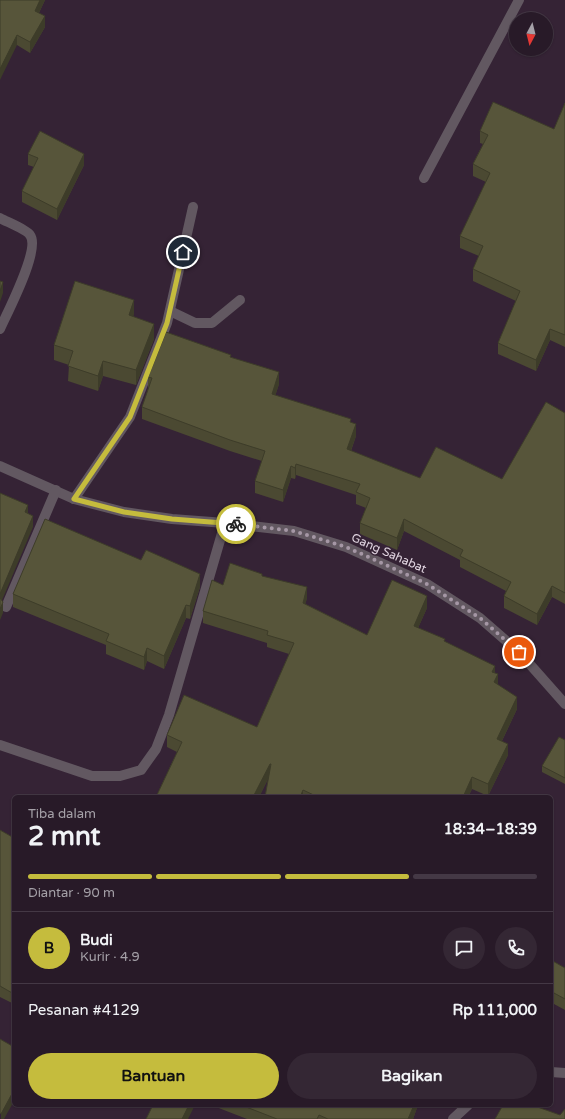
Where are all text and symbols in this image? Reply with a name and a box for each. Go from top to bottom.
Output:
north arrow [509,12,553,56]
map controls [509,12,553,56]
pin [166,235,200,269]
icon: home [172,241,194,263]
courier [216,504,256,544]
icon: bike [225,513,247,535]
street label: Gang Sahabat [349,530,429,576]
pin [502,635,536,669]
icon: bag [508,641,530,663]
text: Tiba dalam [28,806,96,822]
text: 18:34–18:39 [443,820,537,838]
text: 2 mnt [28,821,100,852]
text: Diantar · 90 m [28,885,115,901]
button: chat [443,927,485,969]
button: phone [495,927,537,969]
text: Budi [80,931,113,949]
text: B [44,939,54,957]
text: Kurir · 4.9 [80,949,140,965]
text: Pesanan #4129 [28,1001,139,1019]
text: Rp 111,000 [453,1001,537,1019]
button: Bantuan [28,1053,279,1099]
button: Bagikan [287,1053,537,1099]

